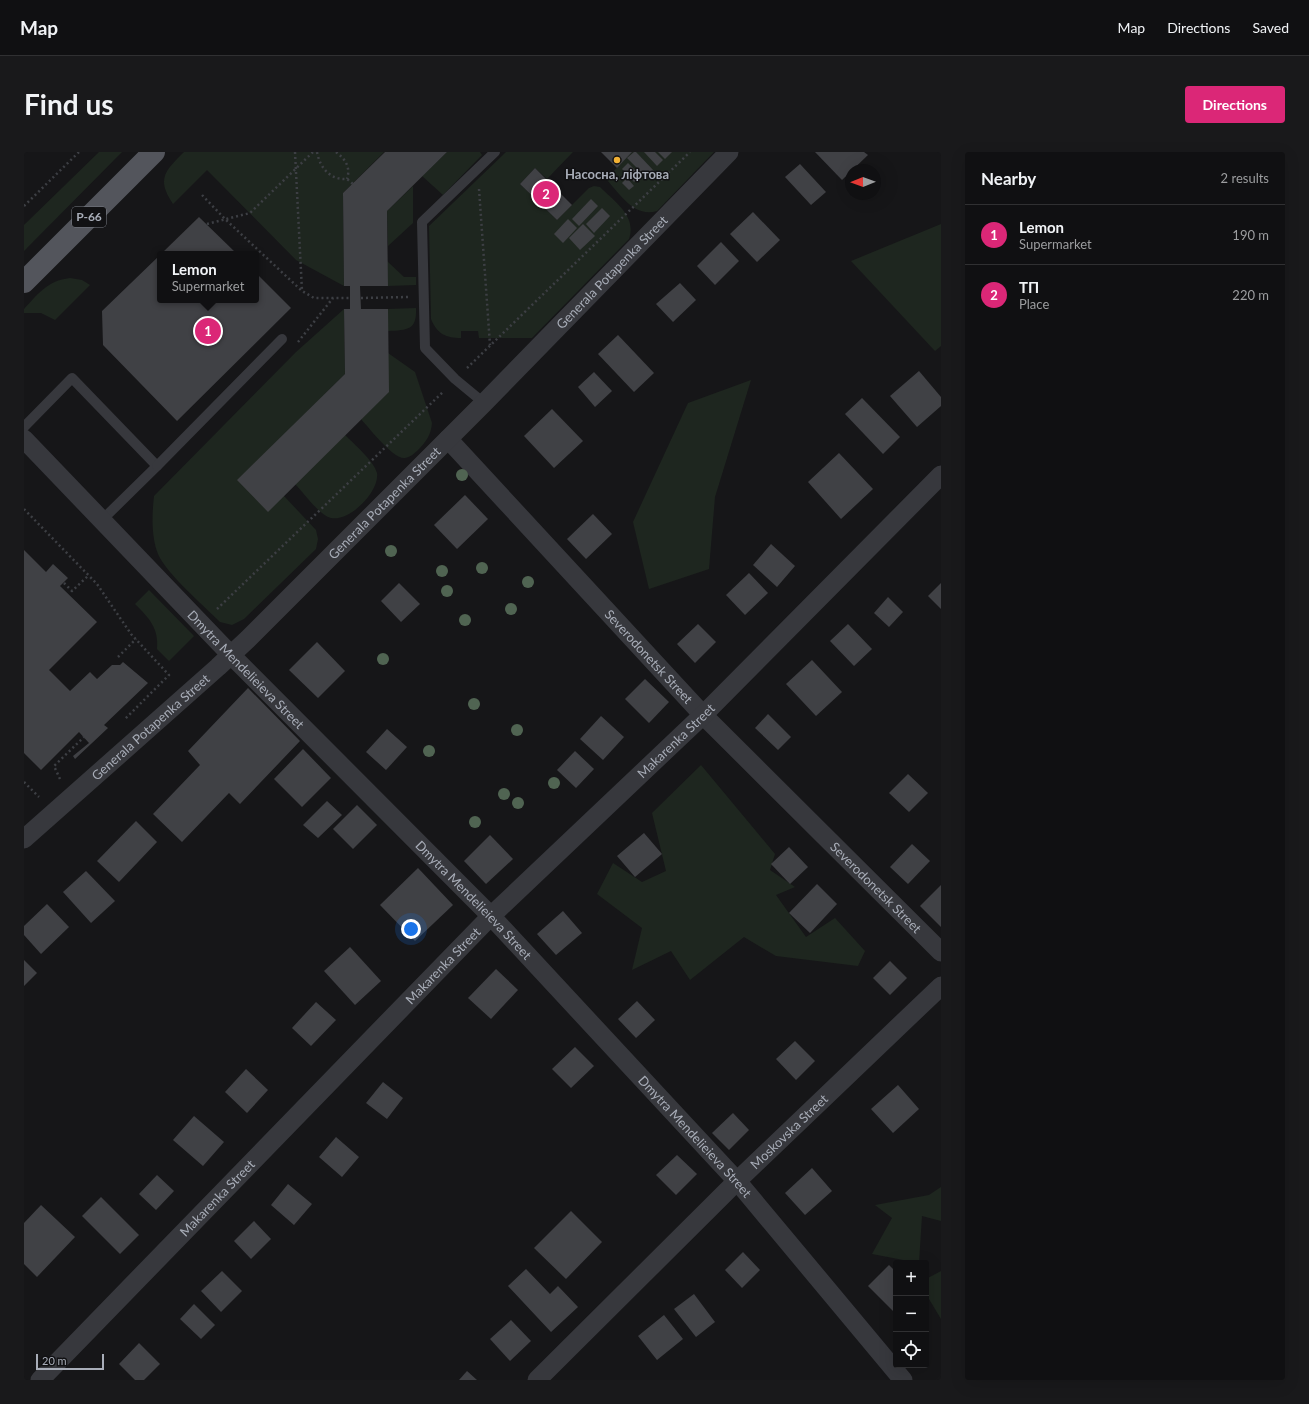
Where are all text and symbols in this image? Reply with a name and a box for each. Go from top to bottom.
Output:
text: Map [20,16,58,39]
text: Map [1118,19,1145,36]
text: Directions [1167,19,1230,36]
text: Saved [1252,19,1289,36]
button: Directions [1185,86,1285,123]
text: Find us [24,87,114,121]
marker: Насосна, ліфтова [612,155,622,165]
north arrow [845,164,881,200]
place label: Насосна, ліфтова [565,166,669,182]
text: Nearby [981,168,1036,189]
text: 2 results [1221,170,1269,186]
pin: 2 [533,179,559,209]
road number: Р-66 [72,207,106,227]
street label: Generala Potapenka Street [553,212,671,332]
text: Lemon [1019,218,1064,236]
text: 1 [990,227,998,243]
text: 190 m [1232,227,1269,243]
text: Supermarket [1019,236,1092,252]
popup [157,251,259,303]
text: Lemon [172,260,217,278]
text: Supermarket [172,278,244,294]
text: ТП [1019,278,1039,296]
text: 2 [990,287,998,303]
text: 220 m [1232,287,1269,303]
text: Place [1019,296,1049,312]
pin: 1 [195,316,221,346]
street label: Generala Potapenka Street [325,443,444,562]
street label: Severodonetsk Street [602,606,696,707]
street label: Dmytra Mendelieieva Street [184,607,308,732]
street label: Generala Potapenka Street [88,670,213,783]
street label: Makarenka Street [634,700,718,781]
street label: Dmytra Mendelieieva Street [412,837,535,963]
street label: Severodonetsk Street [827,839,925,936]
your location [401,919,421,939]
street label: Makarenka Street [402,924,484,1007]
street label: Dmytra Mendelieieva Street [635,1072,755,1201]
street label: Moskovska Street [747,1090,831,1172]
street label: Makarenka Street [176,1156,258,1240]
map controls [893,1260,929,1368]
button: + [893,1260,929,1296]
button: − [893,1296,929,1332]
button: locate [893,1332,929,1368]
scale bar [36,1352,104,1371]
text: 20 m [42,1354,67,1367]

